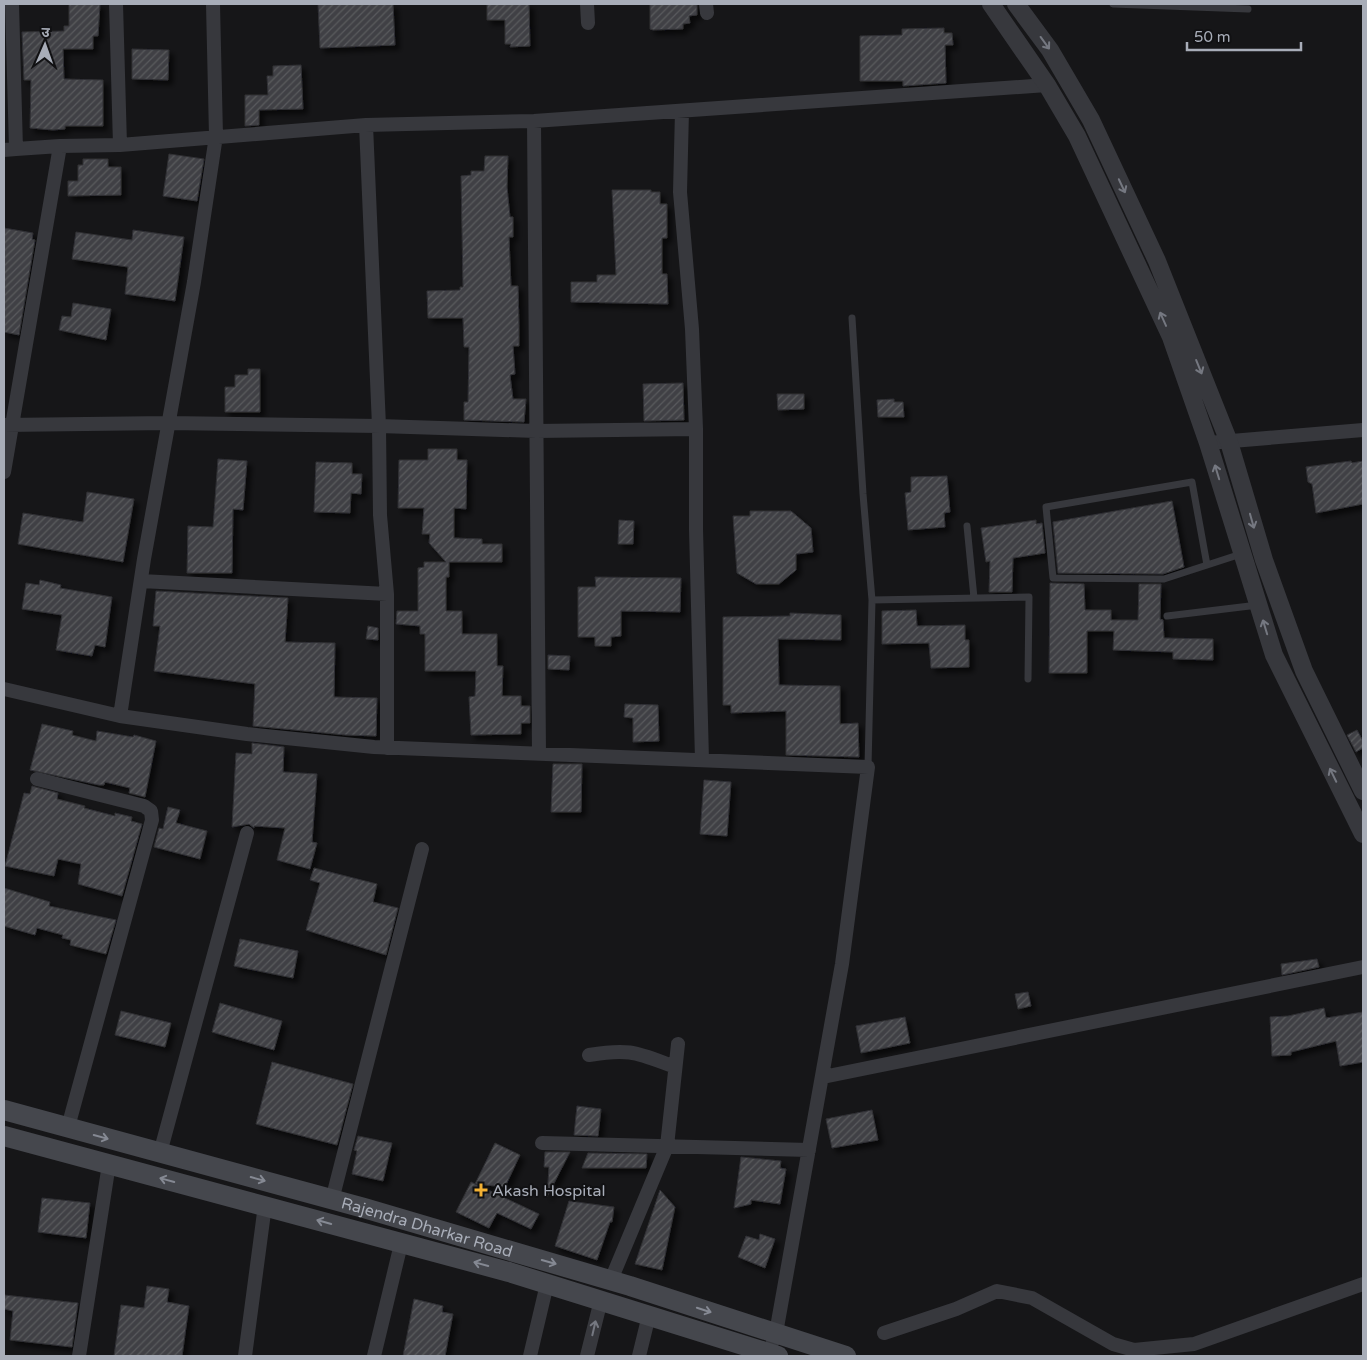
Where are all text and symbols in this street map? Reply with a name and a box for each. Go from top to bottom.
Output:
north arrow [20,20,70,70]
scale bar [1187,20,1301,52]
text: उ [41,24,51,41]
text: 50 m [1194,28,1231,46]
one-way arrow [1040,36,1051,49]
one-way arrow [1118,178,1127,193]
one-way arrow [1157,312,1167,327]
one-way arrow [1196,360,1205,375]
one-way arrow [1212,464,1222,480]
one-way arrow [1248,513,1258,529]
one-way arrow [1260,620,1270,636]
one-way arrow [1328,767,1338,782]
one-way arrow [93,1132,109,1142]
one-way arrow [160,1174,176,1184]
one-way arrow [250,1175,266,1185]
place label: Akash Hospital [492,1181,605,1201]
marker: Akash Hospital [474,1183,488,1197]
street label: Rajendra Dharkar Road [339,1193,515,1262]
one-way arrow [316,1217,332,1227]
one-way arrow [541,1258,557,1268]
one-way arrow [473,1259,489,1269]
one-way arrow [696,1306,712,1315]
one-way arrow [590,1321,599,1337]

